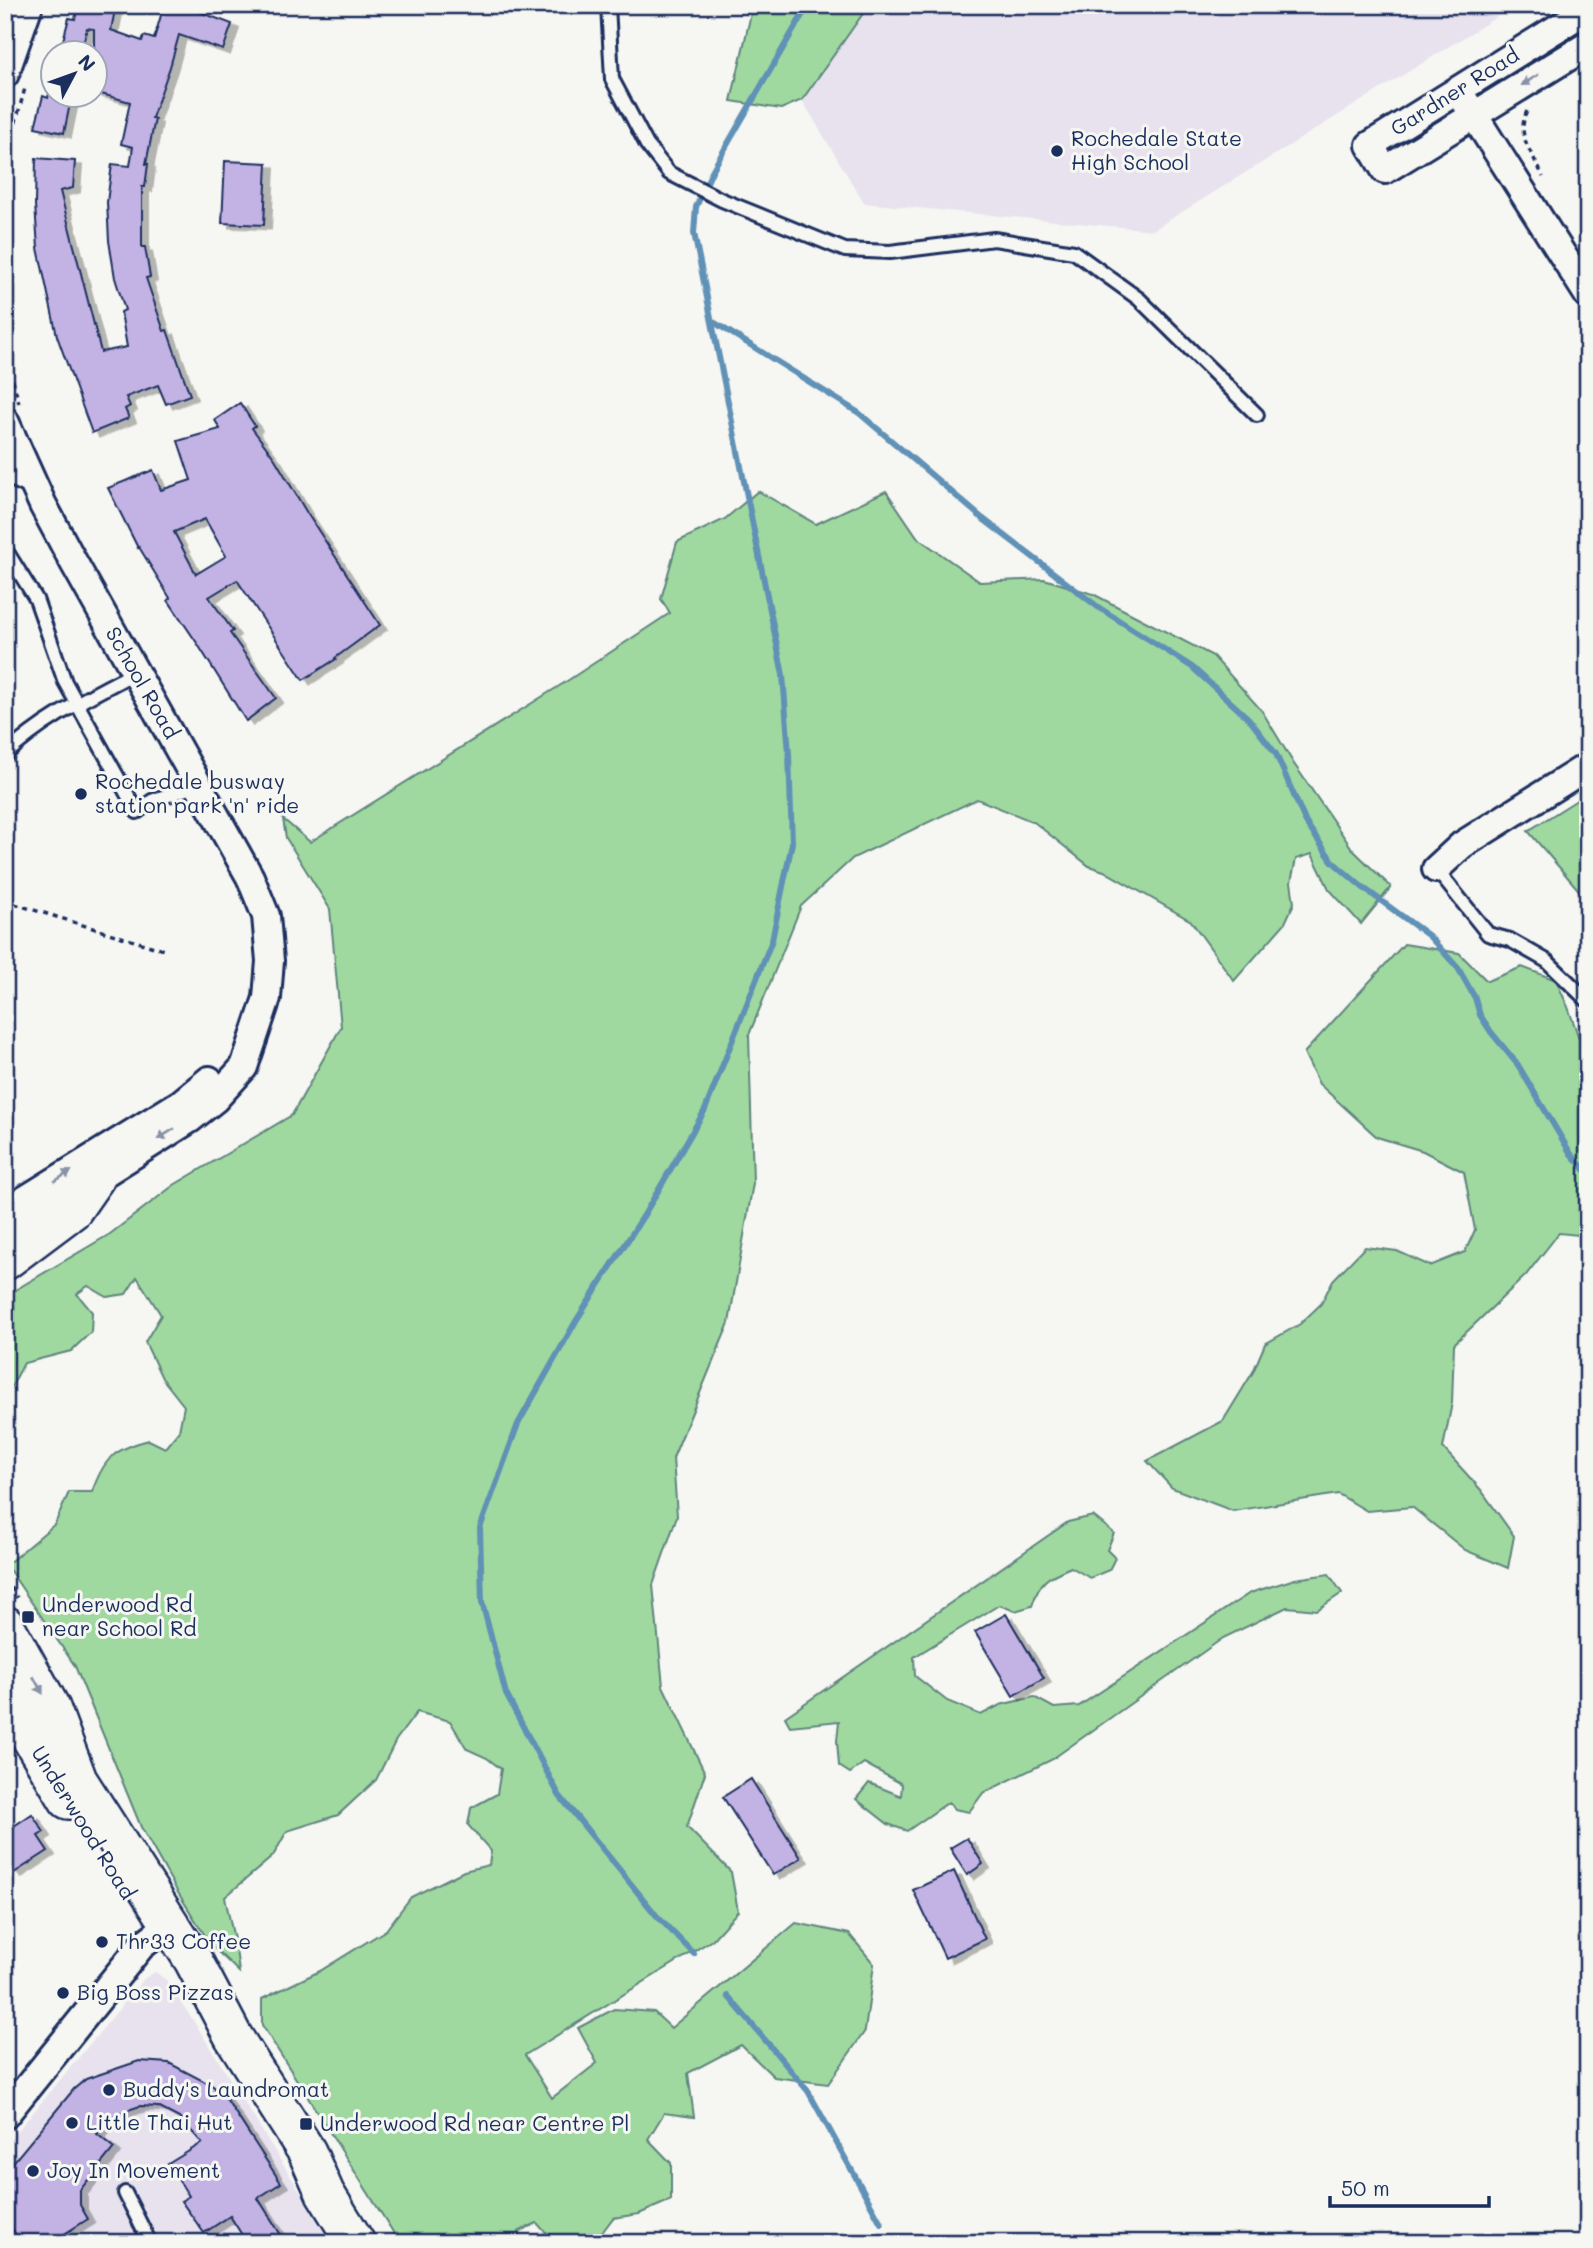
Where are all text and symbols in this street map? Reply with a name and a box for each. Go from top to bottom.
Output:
north arrow [38,38,108,108]
street label: Gardner Road [1385,40,1524,141]
text: N [73,49,101,76]
one-way arrow [1520,74,1539,87]
place label: Rochedale State High School [1071,124,1242,175]
marker: Rochedale State High School [1049,143,1065,159]
street label: School Road [100,621,186,743]
place label: Rochedale busway station park 'n' ride [95,767,299,818]
marker: Rochedale busway station park 'n' ride [73,786,89,802]
one-way arrow [157,1127,176,1140]
one-way arrow [53,1169,73,1182]
place label: Underwood Rd near School Rd [42,1590,197,1641]
marker: Underwood Rd near School Rd [20,1609,36,1625]
one-way arrow [32,1675,44,1694]
street label: Underwood Road [26,1740,142,1904]
place label: Thr33 Coffee [116,1927,251,1954]
marker: Thr33 Coffee [94,1934,110,1950]
place label: Big Boss Pizzas [77,1978,234,2005]
marker: Big Boss Pizzas [55,1985,71,2001]
place label: Buddy's Laundromat [123,2075,329,2102]
marker: Buddy's Laundromat [101,2082,117,2098]
place label: Little Thai Hut [86,2108,232,2135]
place label: Underwood Rd near Centre Pl [320,2109,629,2136]
marker: Little Thai Hut [64,2115,80,2131]
marker: Underwood Rd near Centre Pl [298,2116,314,2132]
place label: Joy In Movement [47,2156,220,2183]
marker: Joy In Movement [25,2163,41,2179]
scale bar [1330,2164,1490,2208]
text: 50 m [1341,2174,1390,2201]

